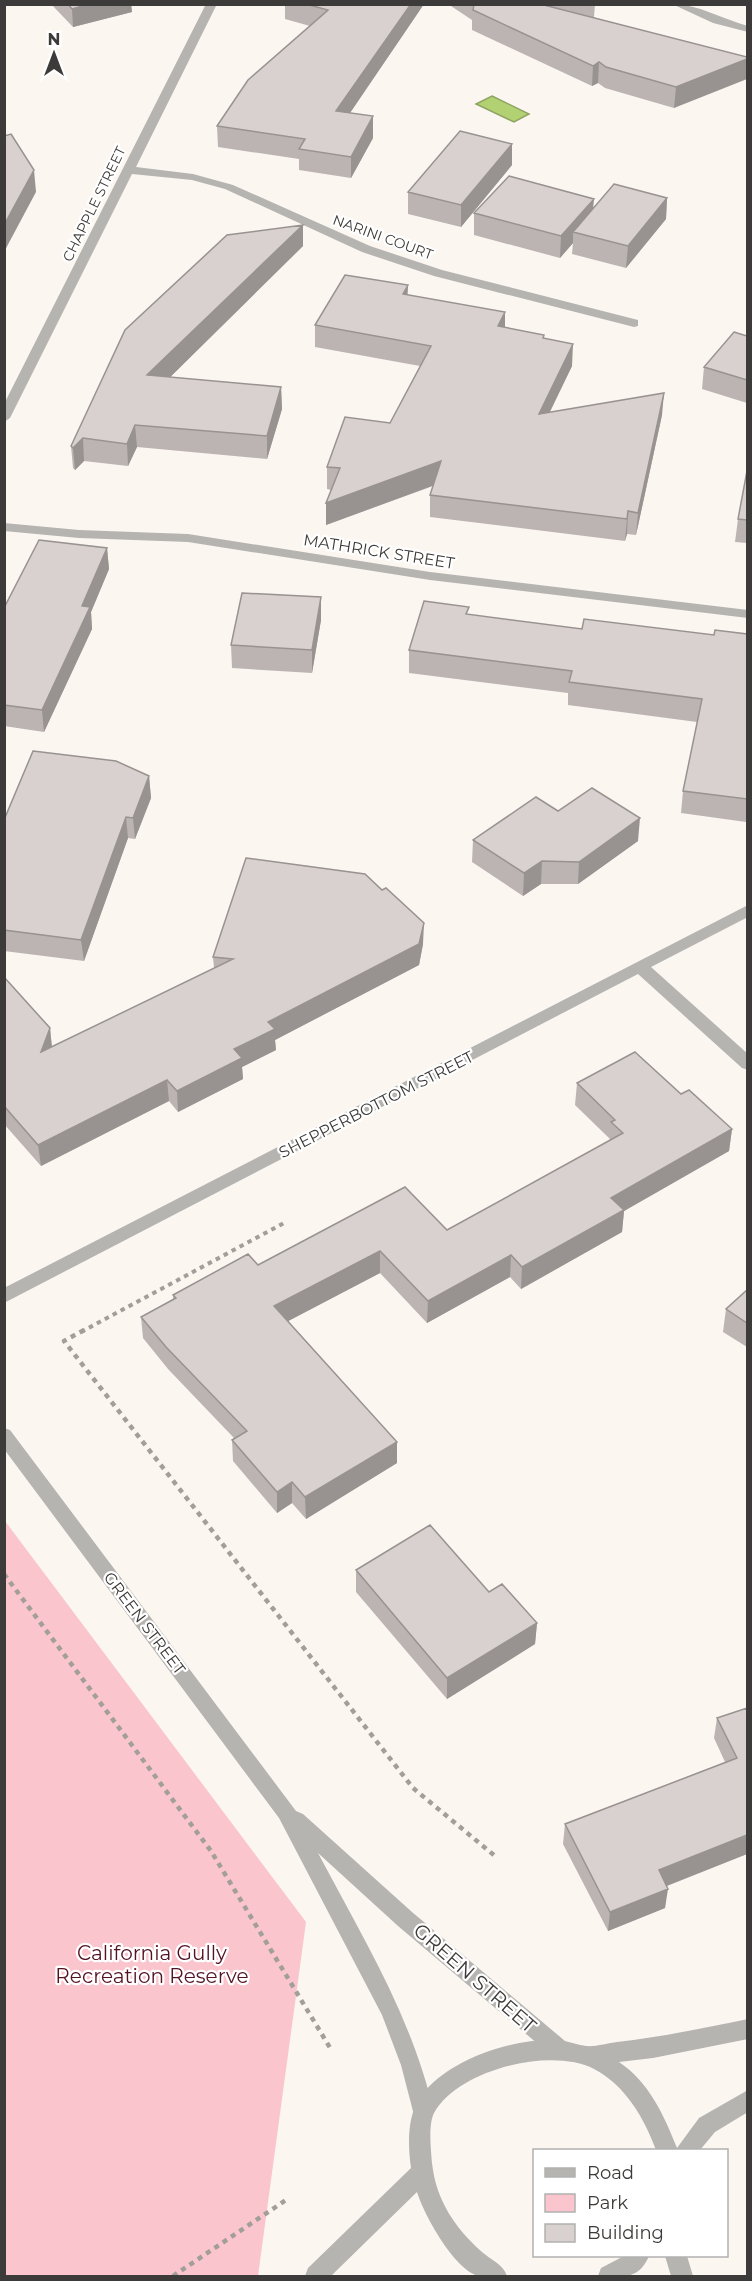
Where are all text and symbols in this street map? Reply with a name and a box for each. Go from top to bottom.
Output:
north arrow [24,24,84,84]
text: N [48,30,60,49]
street label: CHAPPLE STREET [58,143,130,265]
street label: NARINI COURT [330,211,436,263]
street label: MATHRICK STREET [302,530,457,573]
street label: SHEPPERBOTTOM STREET [276,1047,478,1162]
street label: GREEN STREET [100,1568,190,1679]
street label: GREEN STREET [409,1918,542,2038]
park label: California Gully Recreation Reserve [55,1941,249,1988]
legend [533,2149,728,2257]
text: Road [587,2162,634,2184]
text: Park [587,2192,628,2214]
text: Building [587,2222,664,2244]

